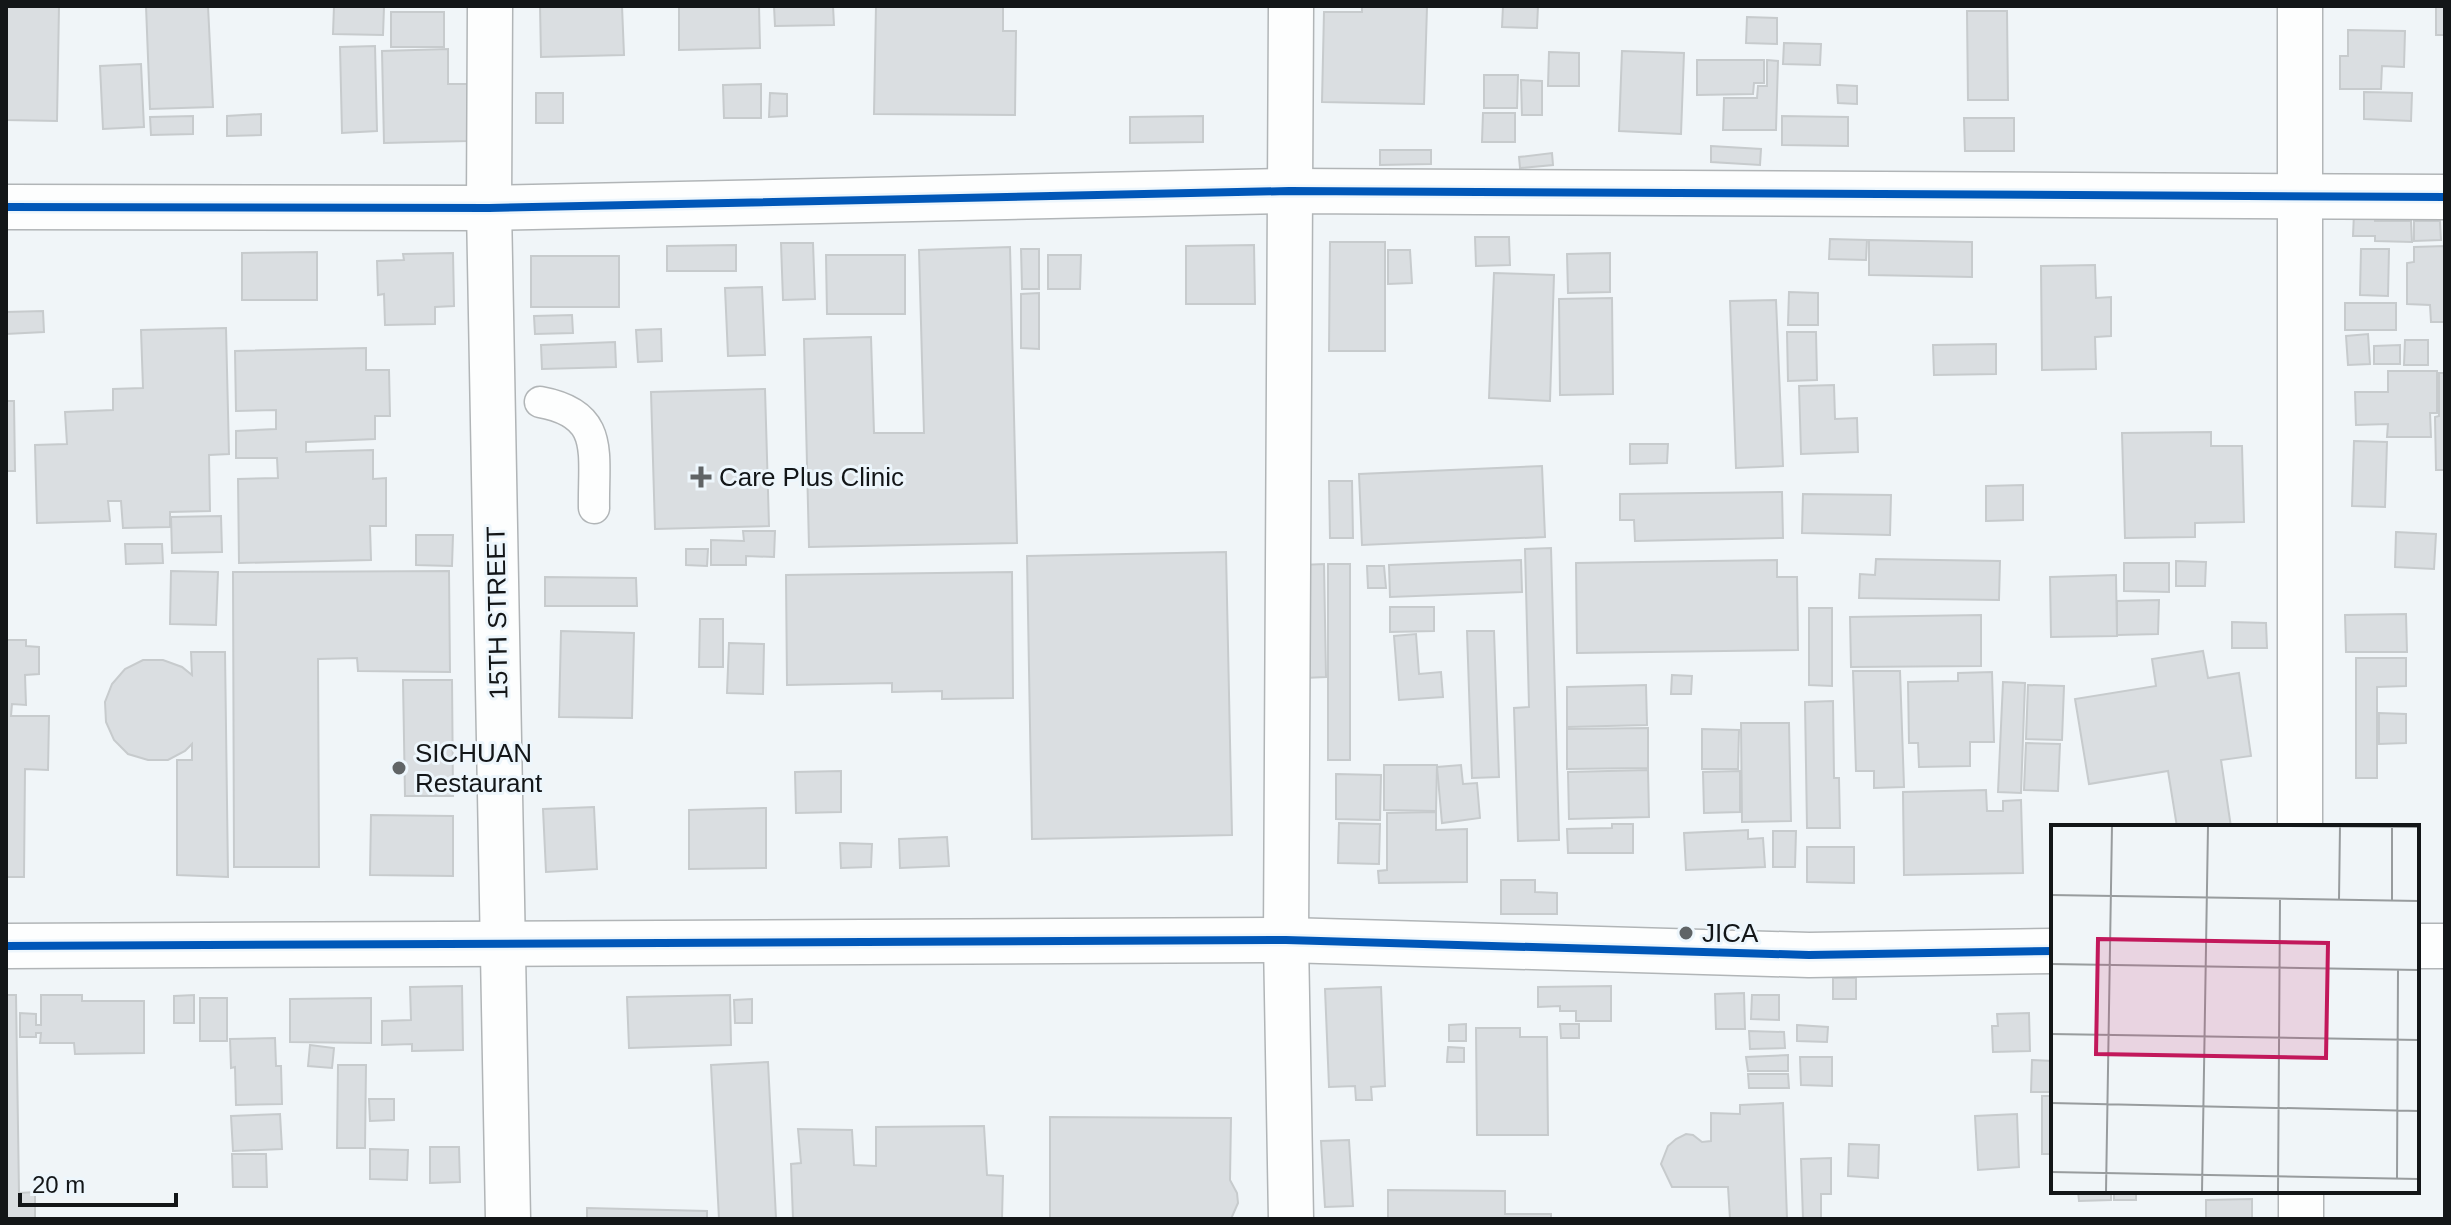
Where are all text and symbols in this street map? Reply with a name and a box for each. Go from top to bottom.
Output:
place label: Care Plus Clinic [719,462,904,492]
marker: Care Plus Clinic [690,466,712,488]
street label: 15TH STREET [480,526,514,700]
place label: SICHUAN Restaurant [415,738,543,798]
marker: SICHUAN Restaurant [390,759,408,777]
inset map [2051,825,2419,1193]
place label: JICA [1702,918,1759,948]
marker: JICA [1677,924,1695,942]
scale bar [20,1157,176,1207]
text: 20 m [32,1171,85,1198]

